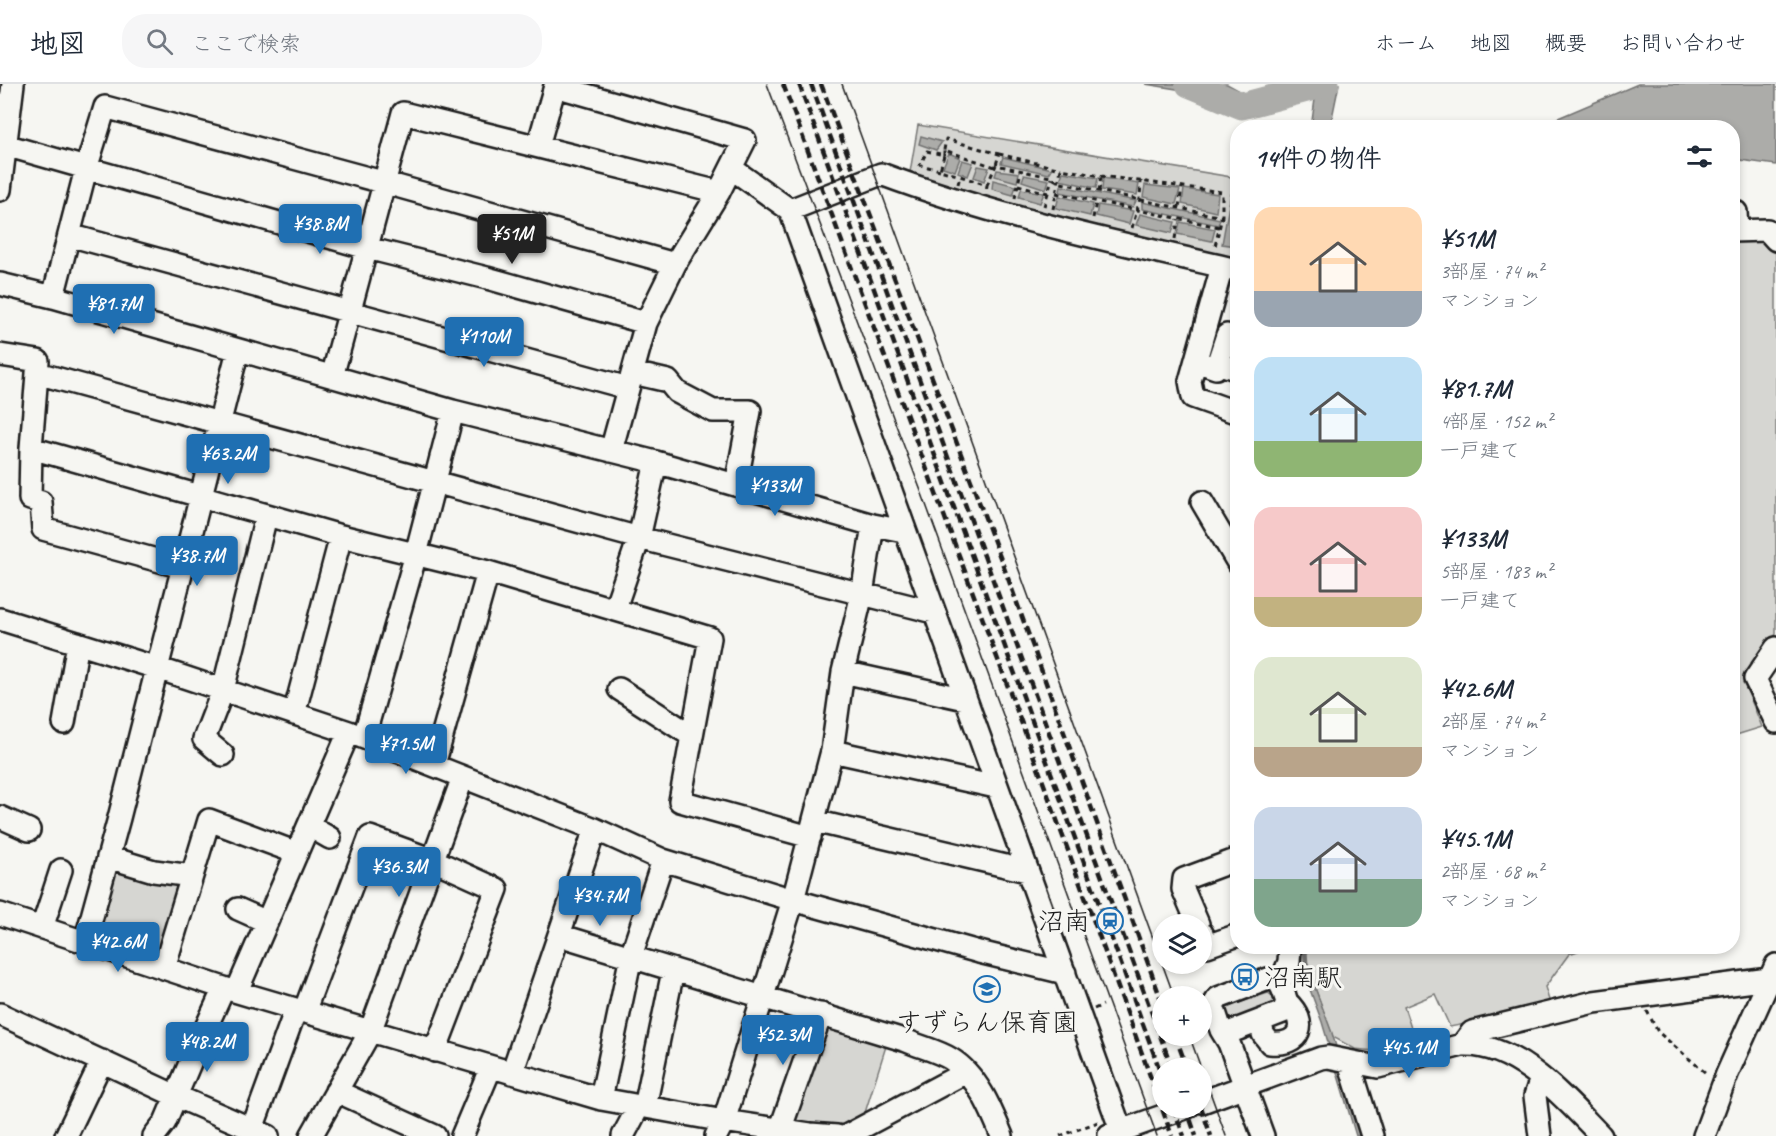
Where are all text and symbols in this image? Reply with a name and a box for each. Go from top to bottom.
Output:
search box [122,14,542,68]
icon: search [143,25,176,58]
text: 地図 [30,26,86,61]
text: ここで検索 [191,30,301,58]
text: ホーム [1375,30,1437,56]
text: 地図 [1470,30,1512,56]
text: 概要 [1545,30,1587,56]
text: お問い合わせ [1620,30,1746,56]
icon: filters [1683,140,1716,173]
text: 14件の物件 [1254,142,1381,175]
pin: ¥38.8M [271,204,369,255]
text: ¥38.8M [293,211,347,236]
pin: ¥51M [476,214,548,265]
text: ¥51M [491,221,533,246]
text: ¥51M [1440,222,1494,255]
icon: home [1302,231,1374,303]
text: 3部屋 · 74 m² [1440,259,1543,284]
pin: ¥81.7M [65,284,163,335]
text: マンション [1440,288,1539,313]
text: ¥81.7M [87,291,141,316]
pin: ¥110M [442,317,526,368]
text: ¥110M [459,324,509,349]
text: ¥81.7M [1440,372,1511,405]
icon: home [1302,381,1374,453]
text: 4部屋 · 152 m² [1440,409,1552,434]
pin: ¥63.2M [179,434,277,485]
text: 一戸建て [1440,438,1520,463]
text: ¥63.2M [201,441,255,466]
pin: ¥133M [733,466,817,517]
text: ¥133M [750,473,800,498]
text: ¥133M [1440,522,1506,555]
icon: home [1302,531,1374,603]
pin: ¥38.7M [148,536,246,587]
text: ¥38.7M [170,543,224,568]
text: 5部屋 · 183 m² [1440,559,1552,584]
text: 一戸建て [1440,588,1520,613]
text: ¥42.6M [1440,672,1511,705]
icon: home [1302,681,1374,753]
text: 2部屋 · 74 m² [1440,709,1543,734]
pin: ¥71.5M [357,724,455,775]
text: ¥71.5M [379,731,433,756]
text: マンション [1440,738,1539,763]
text: ¥45.1M [1440,822,1511,855]
icon: home [1302,831,1374,903]
pin: ¥36.3M [350,847,448,898]
text: ¥36.3M [372,854,426,879]
text: 2部屋 · 68 m² [1440,859,1543,884]
pin: ¥34.7M [551,876,649,927]
text: ¥34.7M [573,883,627,908]
text: マンション [1440,888,1539,913]
place label: 沼南 [1038,905,1090,938]
station icon: 沼南 [1095,906,1125,936]
map controls [1152,914,1212,1118]
button: layers [1152,914,1212,974]
pin: ¥42.6M [69,922,167,973]
text: ¥42.6M [91,929,145,954]
place label: 沼南駅 [1264,961,1342,994]
bus stop icon: 沼南駅 [1230,962,1260,992]
school or university icon: すずらん保育園 [972,974,1002,1004]
button: + [1152,986,1212,1046]
place label: すずらん保育園 [896,1006,1078,1039]
pin: ¥52.3M [734,1015,832,1066]
pin: ¥48.2M [158,1022,256,1073]
text: ¥52.3M [756,1022,810,1047]
pin: ¥45.1M [1360,1028,1458,1079]
text: ¥48.2M [180,1029,234,1054]
text: ¥45.1M [1382,1035,1436,1060]
button: − [1152,1058,1212,1118]

